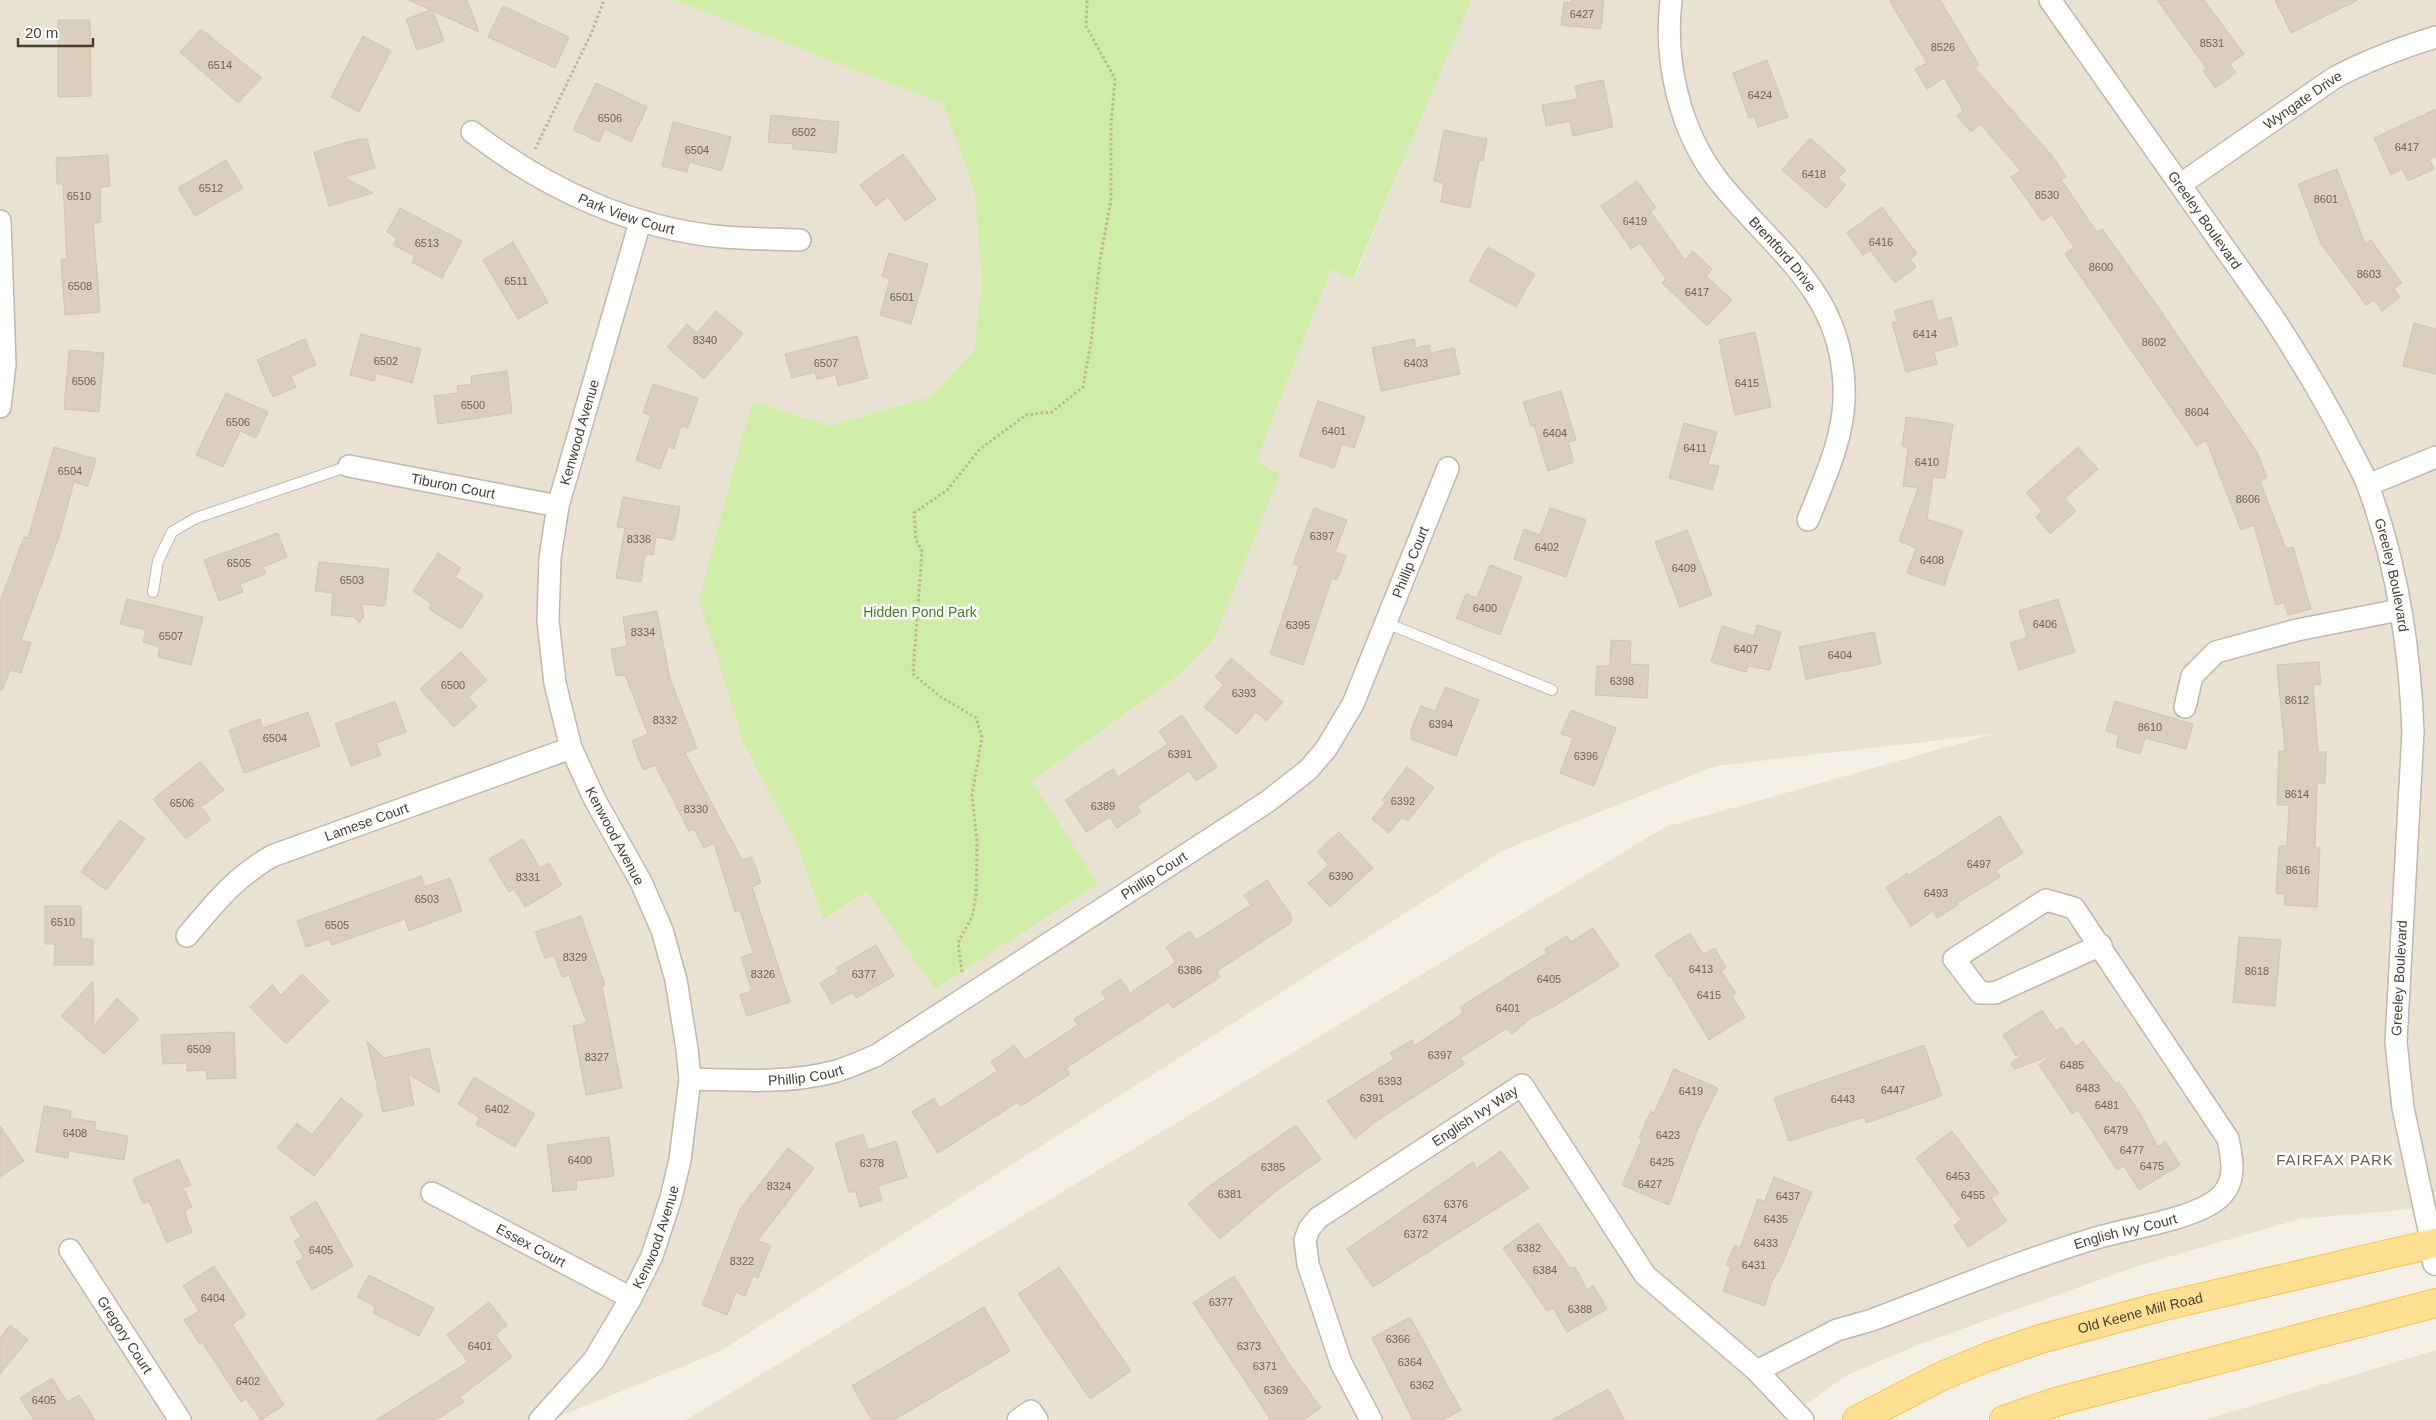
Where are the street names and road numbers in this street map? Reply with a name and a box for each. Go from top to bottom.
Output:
street label: Wyngate Drive [2260,67,2345,132]
street label: Greeley Boulevard [2165,168,2245,272]
street label: Park View Court [576,190,676,237]
street label: Brentford Drive [1746,213,1820,295]
street label: Kenwood Avenue [557,377,602,487]
street label: Tiburon Court [410,470,497,502]
street label: Greeley Boulevard [2371,516,2412,633]
street label: Phillip Court [1389,524,1432,600]
street label: Kenwood Avenue [582,784,648,888]
street label: Lamese Court [322,799,411,844]
street label: Phillip Court [1118,848,1190,903]
street label: Greeley Boulevard [2388,920,2410,1036]
street label: Phillip Court [768,1061,845,1088]
street label: English Ivy Way [1429,1082,1521,1150]
street label: Kenwood Avenue [629,1184,682,1291]
street label: English Ivy Court [2072,1210,2179,1252]
street label: Essex Court [494,1220,569,1270]
street label: Old Keene Mill Road [2076,1289,2204,1337]
street label: Gregory Court [94,1293,156,1377]

